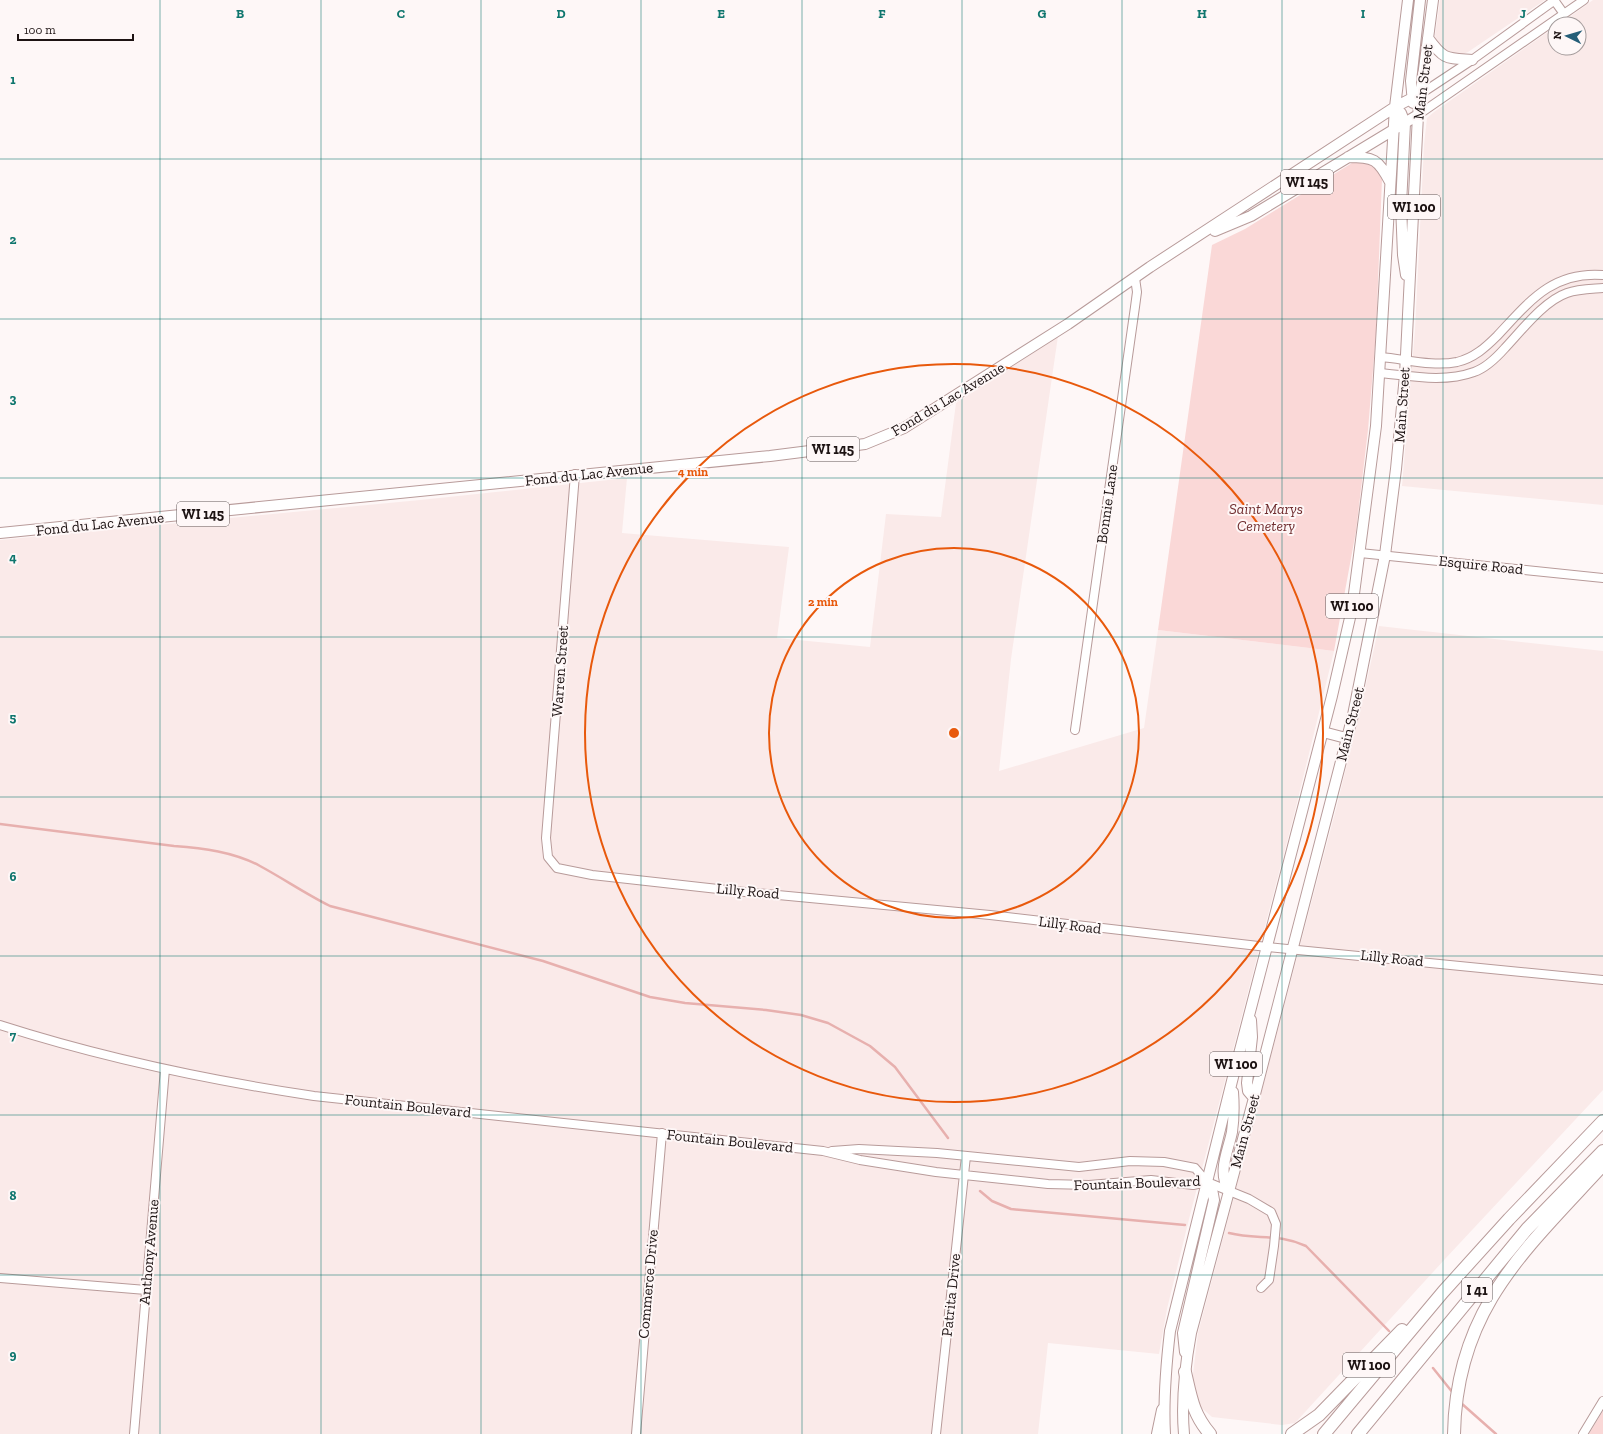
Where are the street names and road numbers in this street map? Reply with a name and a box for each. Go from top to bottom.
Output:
street label: Main Street [1409,43,1437,121]
road number: WI 145 [1281,170,1333,194]
road number: WI 100 [1388,195,1440,219]
street label: Fond du Lac Avenue [888,358,1008,440]
street label: Main Street [1390,366,1414,444]
road number: WI 145 [807,437,859,461]
street label: Fond du Lac Avenue [524,458,654,490]
street label: Bonnie Lane [1093,463,1121,545]
road number: WI 145 [177,502,229,526]
street label: Fond du Lac Avenue [35,508,165,540]
street label: Esquire Road [1438,552,1525,578]
road number: WI 100 [1326,594,1378,618]
street label: Warren Street [548,624,572,717]
street label: Main Street [1332,685,1368,763]
street label: Lilly Road [716,879,781,903]
street label: Lilly Road [1038,912,1103,938]
street label: Lilly Road [1360,946,1425,970]
road number: WI 100 [1210,1052,1262,1076]
street label: Fountain Boulevard [344,1090,473,1122]
street label: Main Street [1226,1092,1264,1170]
street label: Fountain Boulevard [666,1125,795,1157]
street label: Fountain Boulevard [1073,1172,1202,1194]
street label: Anthony Avenue [135,1198,163,1306]
street label: Commerce Drive [634,1229,662,1339]
street label: Patrita Drive [938,1253,964,1337]
road number: I 41 [1462,1278,1492,1302]
road number: WI 100 [1343,1353,1395,1377]

